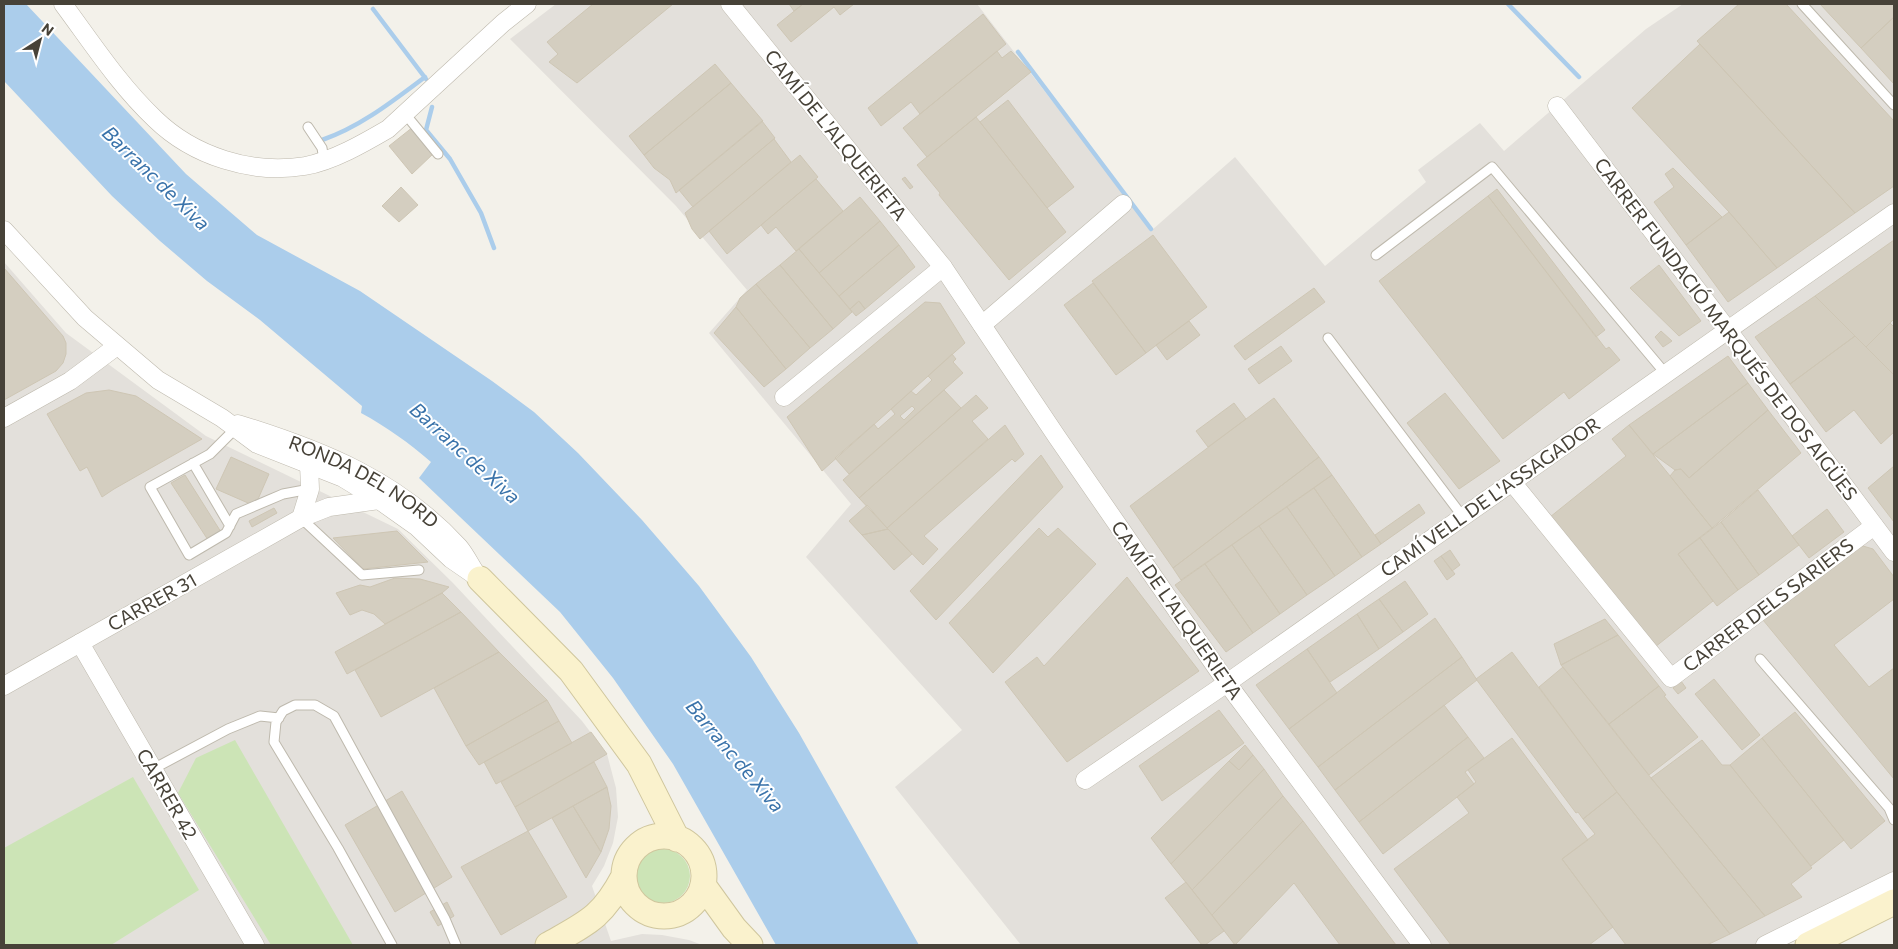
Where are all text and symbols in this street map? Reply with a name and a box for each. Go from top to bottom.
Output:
north arrow [15,15,65,65]
text: N [39,19,57,39]
street label: CAMÍ DE L'ALQUERIETA [760,45,912,225]
water label: Barranc de Xiva [98,120,215,235]
street label: CARRER FUNDACIÓ MARQUÉS DE DOS AIGÜES [1590,152,1864,504]
water label: Barranc de Xiva [406,397,526,508]
street label: CAMÍ VELL DE L'ASSAGADOR [1375,412,1604,581]
street label: RONDA DEL NORD [286,430,444,532]
street label: CAMÍ DE L'ALQUERIETA [1107,516,1248,704]
street label: CARRER DELS SARIERS [1678,533,1858,676]
street label: CARRER 31 [103,568,200,635]
water label: Barranc de Xiva [682,694,790,817]
street label: CARRER 42 [132,744,203,843]

